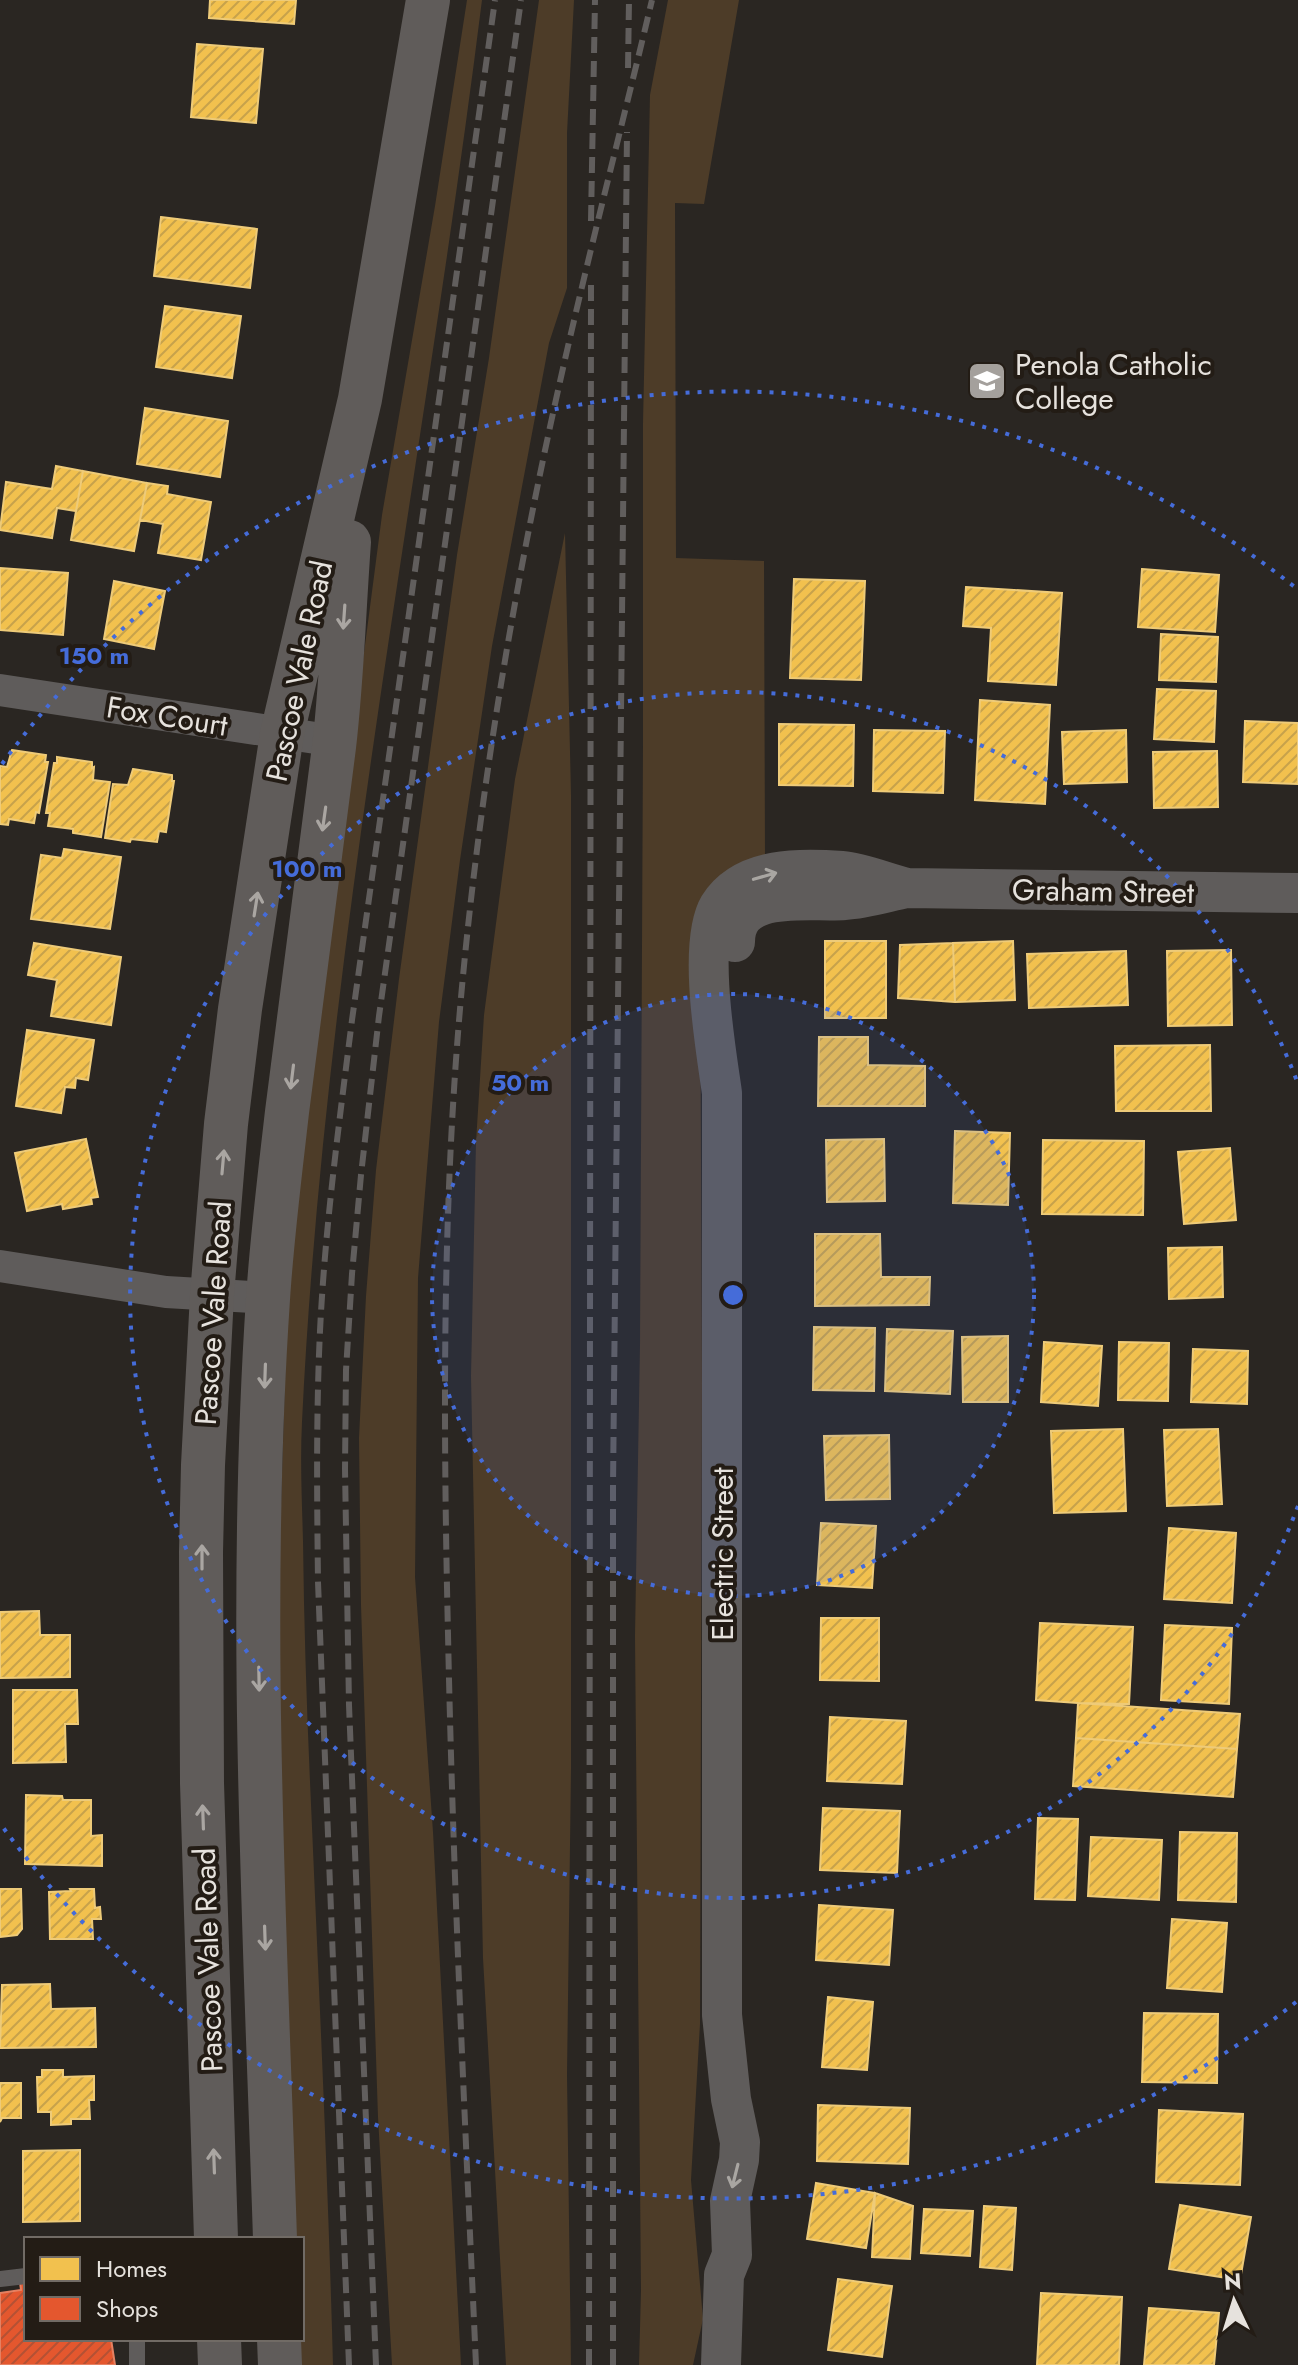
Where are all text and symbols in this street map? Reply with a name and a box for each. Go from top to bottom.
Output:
place label: Penola Catholic College [1015,343,1212,420]
school or university icon: Penola Catholic College [966,360,1008,402]
street label: Pascoe Vale Road [255,557,343,785]
one-way arrow [336,603,351,630]
text: 150 m [59,638,129,673]
street label: Fox Court [103,685,231,747]
one-way arrow [316,805,331,831]
text: 100 m [272,851,342,886]
one-way arrow [752,868,778,883]
street label: Graham Street [1012,868,1195,914]
one-way arrow [249,892,264,917]
one-way arrow [284,1063,299,1089]
text: 50 m [491,1065,549,1100]
one-way arrow [216,1149,231,1176]
street label: Pascoe Vale Road [184,1200,242,1426]
centre of rings [719,1281,747,1309]
one-way arrow [257,1362,272,1389]
street label: Electric Street [701,1467,744,1641]
one-way arrow [194,1544,210,1571]
one-way arrow [251,1665,267,1692]
one-way arrow [196,1804,211,1831]
street label: Pascoe Vale Road [183,1847,233,2073]
one-way arrow [258,1924,273,1951]
one-way arrow [206,2148,221,2175]
one-way arrow [727,2162,742,2188]
legend [24,2237,304,2341]
text: Homes [96,2251,167,2286]
north arrow [1194,2261,1274,2341]
text: N [1223,2264,1242,2298]
text: Shops [96,2291,158,2326]

